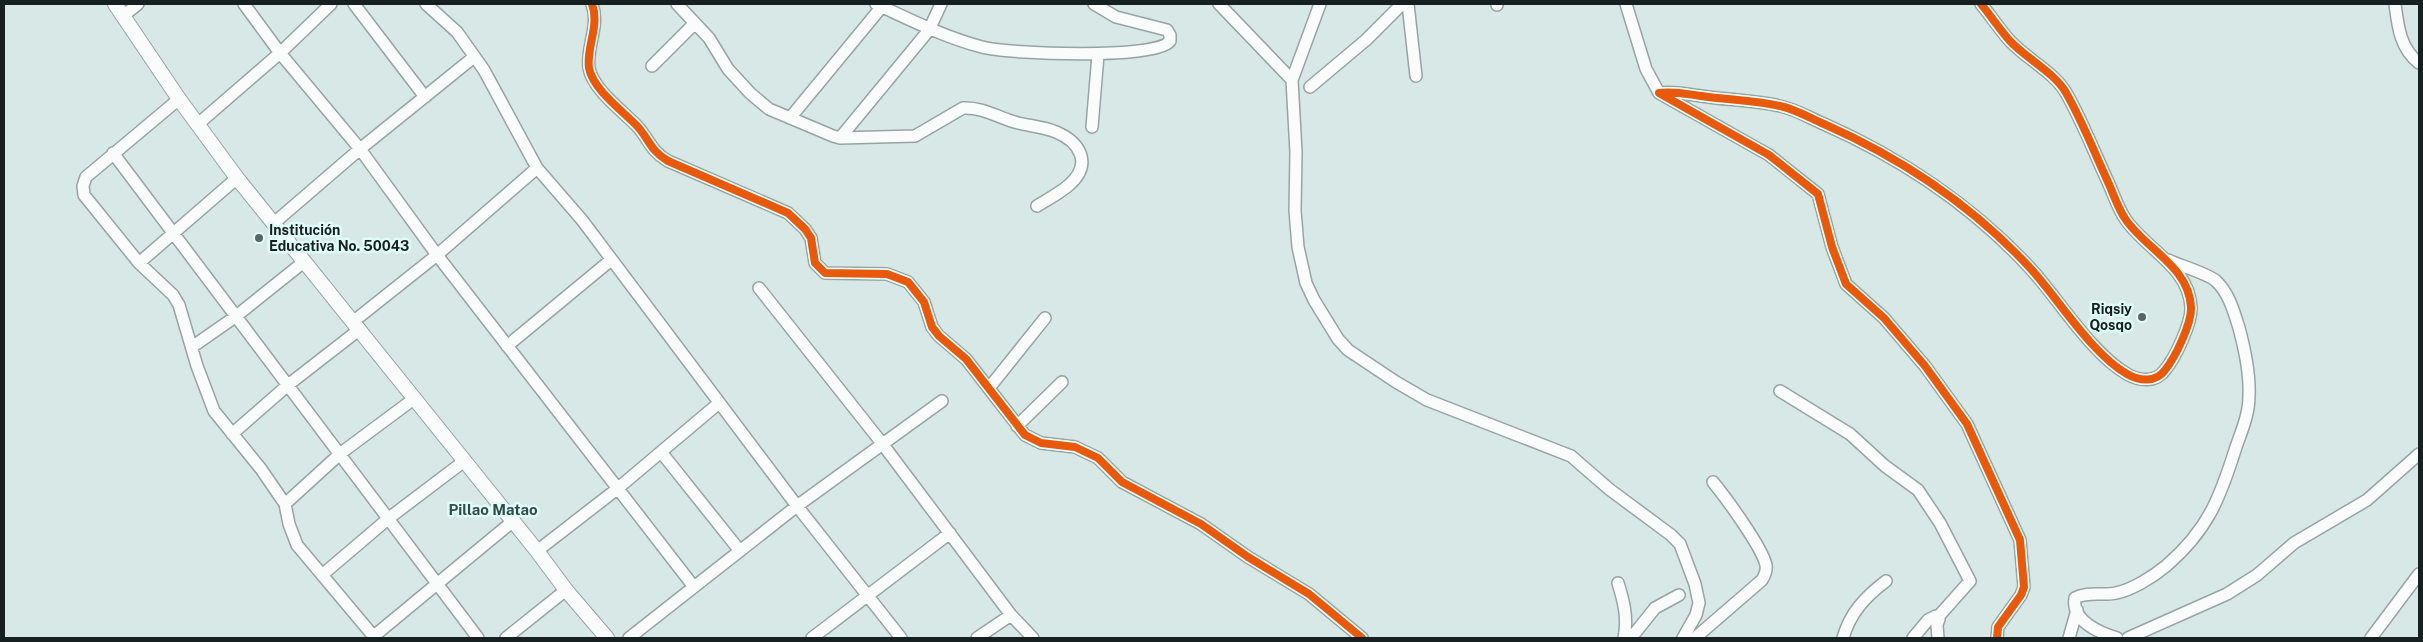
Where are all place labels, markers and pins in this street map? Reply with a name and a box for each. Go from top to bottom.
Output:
place label: Institución Educativa No. 50043 [269,222,409,254]
marker: Institución Educativa No. 50043 [253,232,265,244]
place label: Riqsiy Qosqo [2089,301,2132,333]
marker: Riqsiy Qosqo [2136,311,2148,323]

